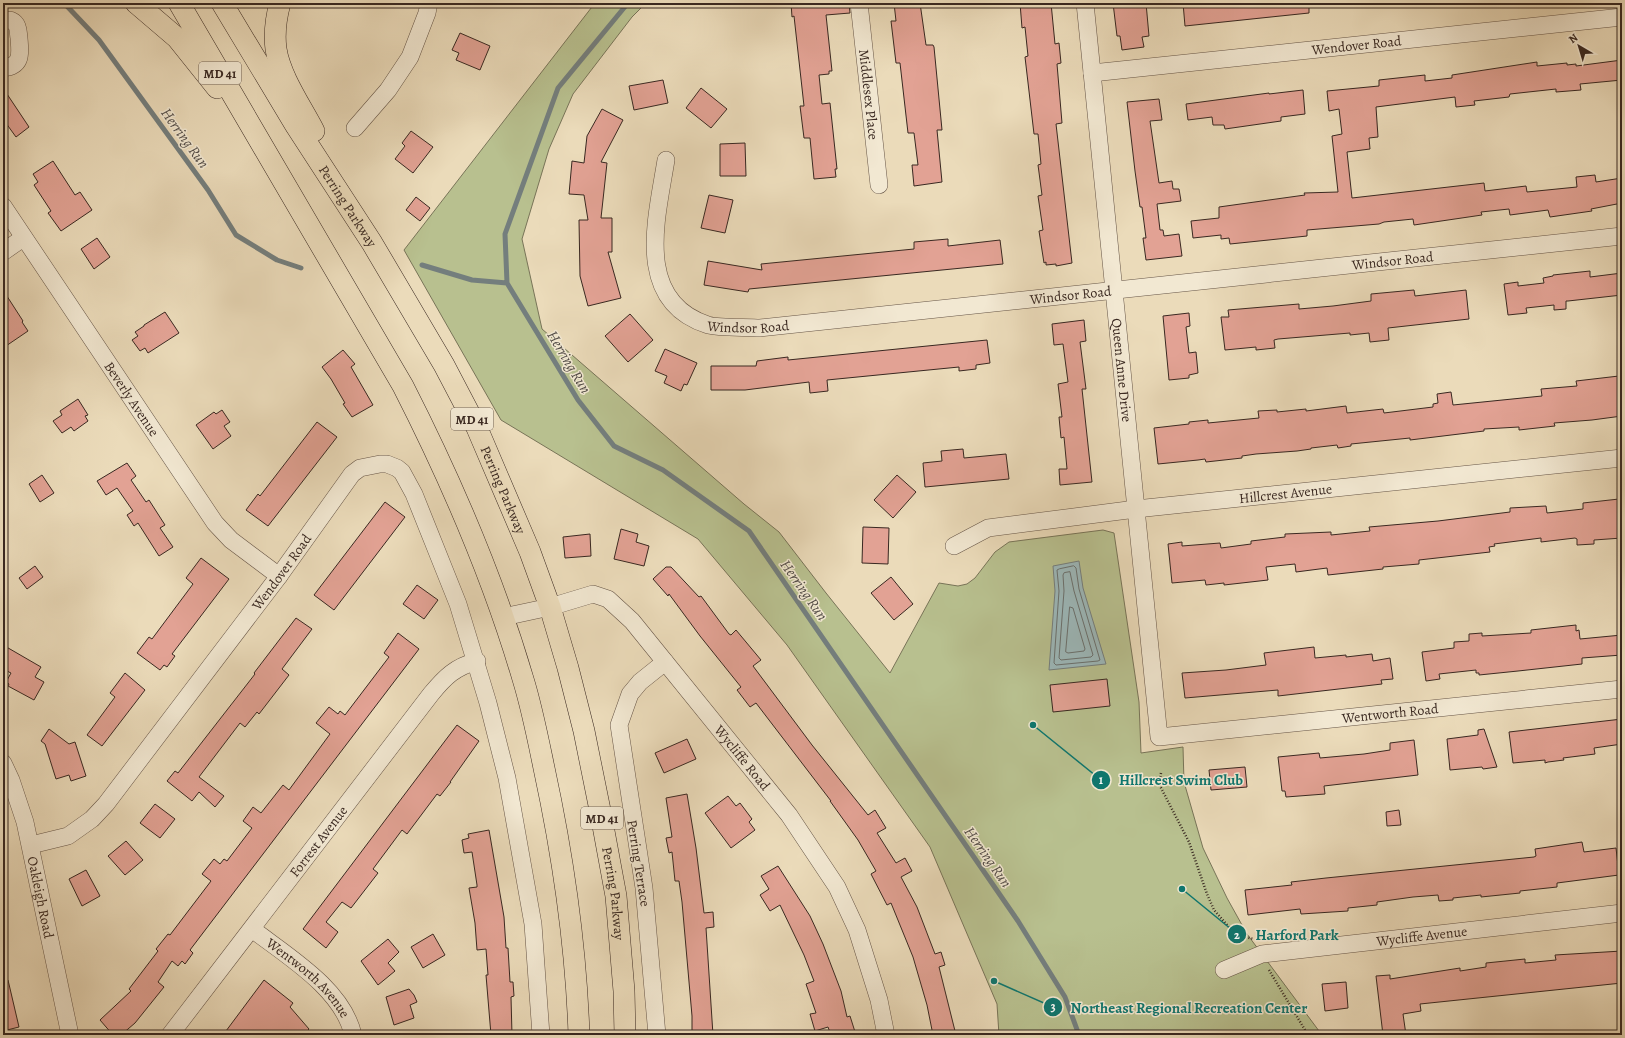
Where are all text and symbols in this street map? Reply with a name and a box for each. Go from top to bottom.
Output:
north arrow [1559,26,1599,66]
text: N [1565,30,1581,47]
street label: Wendover Road [1310,31,1403,60]
street label: Middlesex Place [854,48,883,141]
road number: MD 41 [199,62,241,84]
water label: Herring Run [156,104,214,172]
street label: Perring Parkway [314,162,382,252]
street label: Windsor Road [1350,247,1435,275]
street label: Windsor Road [1028,282,1113,309]
street label: Windsor Road [705,316,790,338]
street label: Queen Anne Drive [1107,317,1136,423]
water label: Herring Run [542,327,596,397]
street label: Beverly Avenue [100,358,163,440]
road number: MD 41 [451,408,493,430]
street label: Perring Parkway [476,443,530,538]
street label: Hillcrest Avenue [1238,479,1333,508]
street label: Wendover Road [247,530,316,615]
water label: Herring Run [776,556,832,624]
street label: Wentworth Road [1340,699,1440,728]
street label: Wycliffe Road [709,720,775,795]
callout: Hillcrest Swim Club [1091,766,1251,793]
text: Hillcrest Swim Club [1119,770,1243,790]
text: 1 [1099,772,1104,788]
street label: Forrest Avenue [285,802,352,881]
road number: MD 41 [581,807,623,829]
street label: Perring Terrace [622,818,655,908]
water label: Herring Run [960,823,1016,891]
street label: Perring Parkway [597,845,629,942]
street label: Oakleigh Road [23,855,58,941]
callout: Harford Park [1227,921,1346,948]
street label: Wycliffe Avenue [1374,922,1468,951]
text: Harford Park [1255,925,1339,945]
text: 2 [1234,927,1240,943]
street label: Wentworth Avenue [262,933,354,1021]
callout: Northeast Regional Recreation Center [1043,994,1315,1021]
text: Northeast Regional Recreation Center [1071,998,1307,1018]
text: 3 [1050,999,1056,1015]

